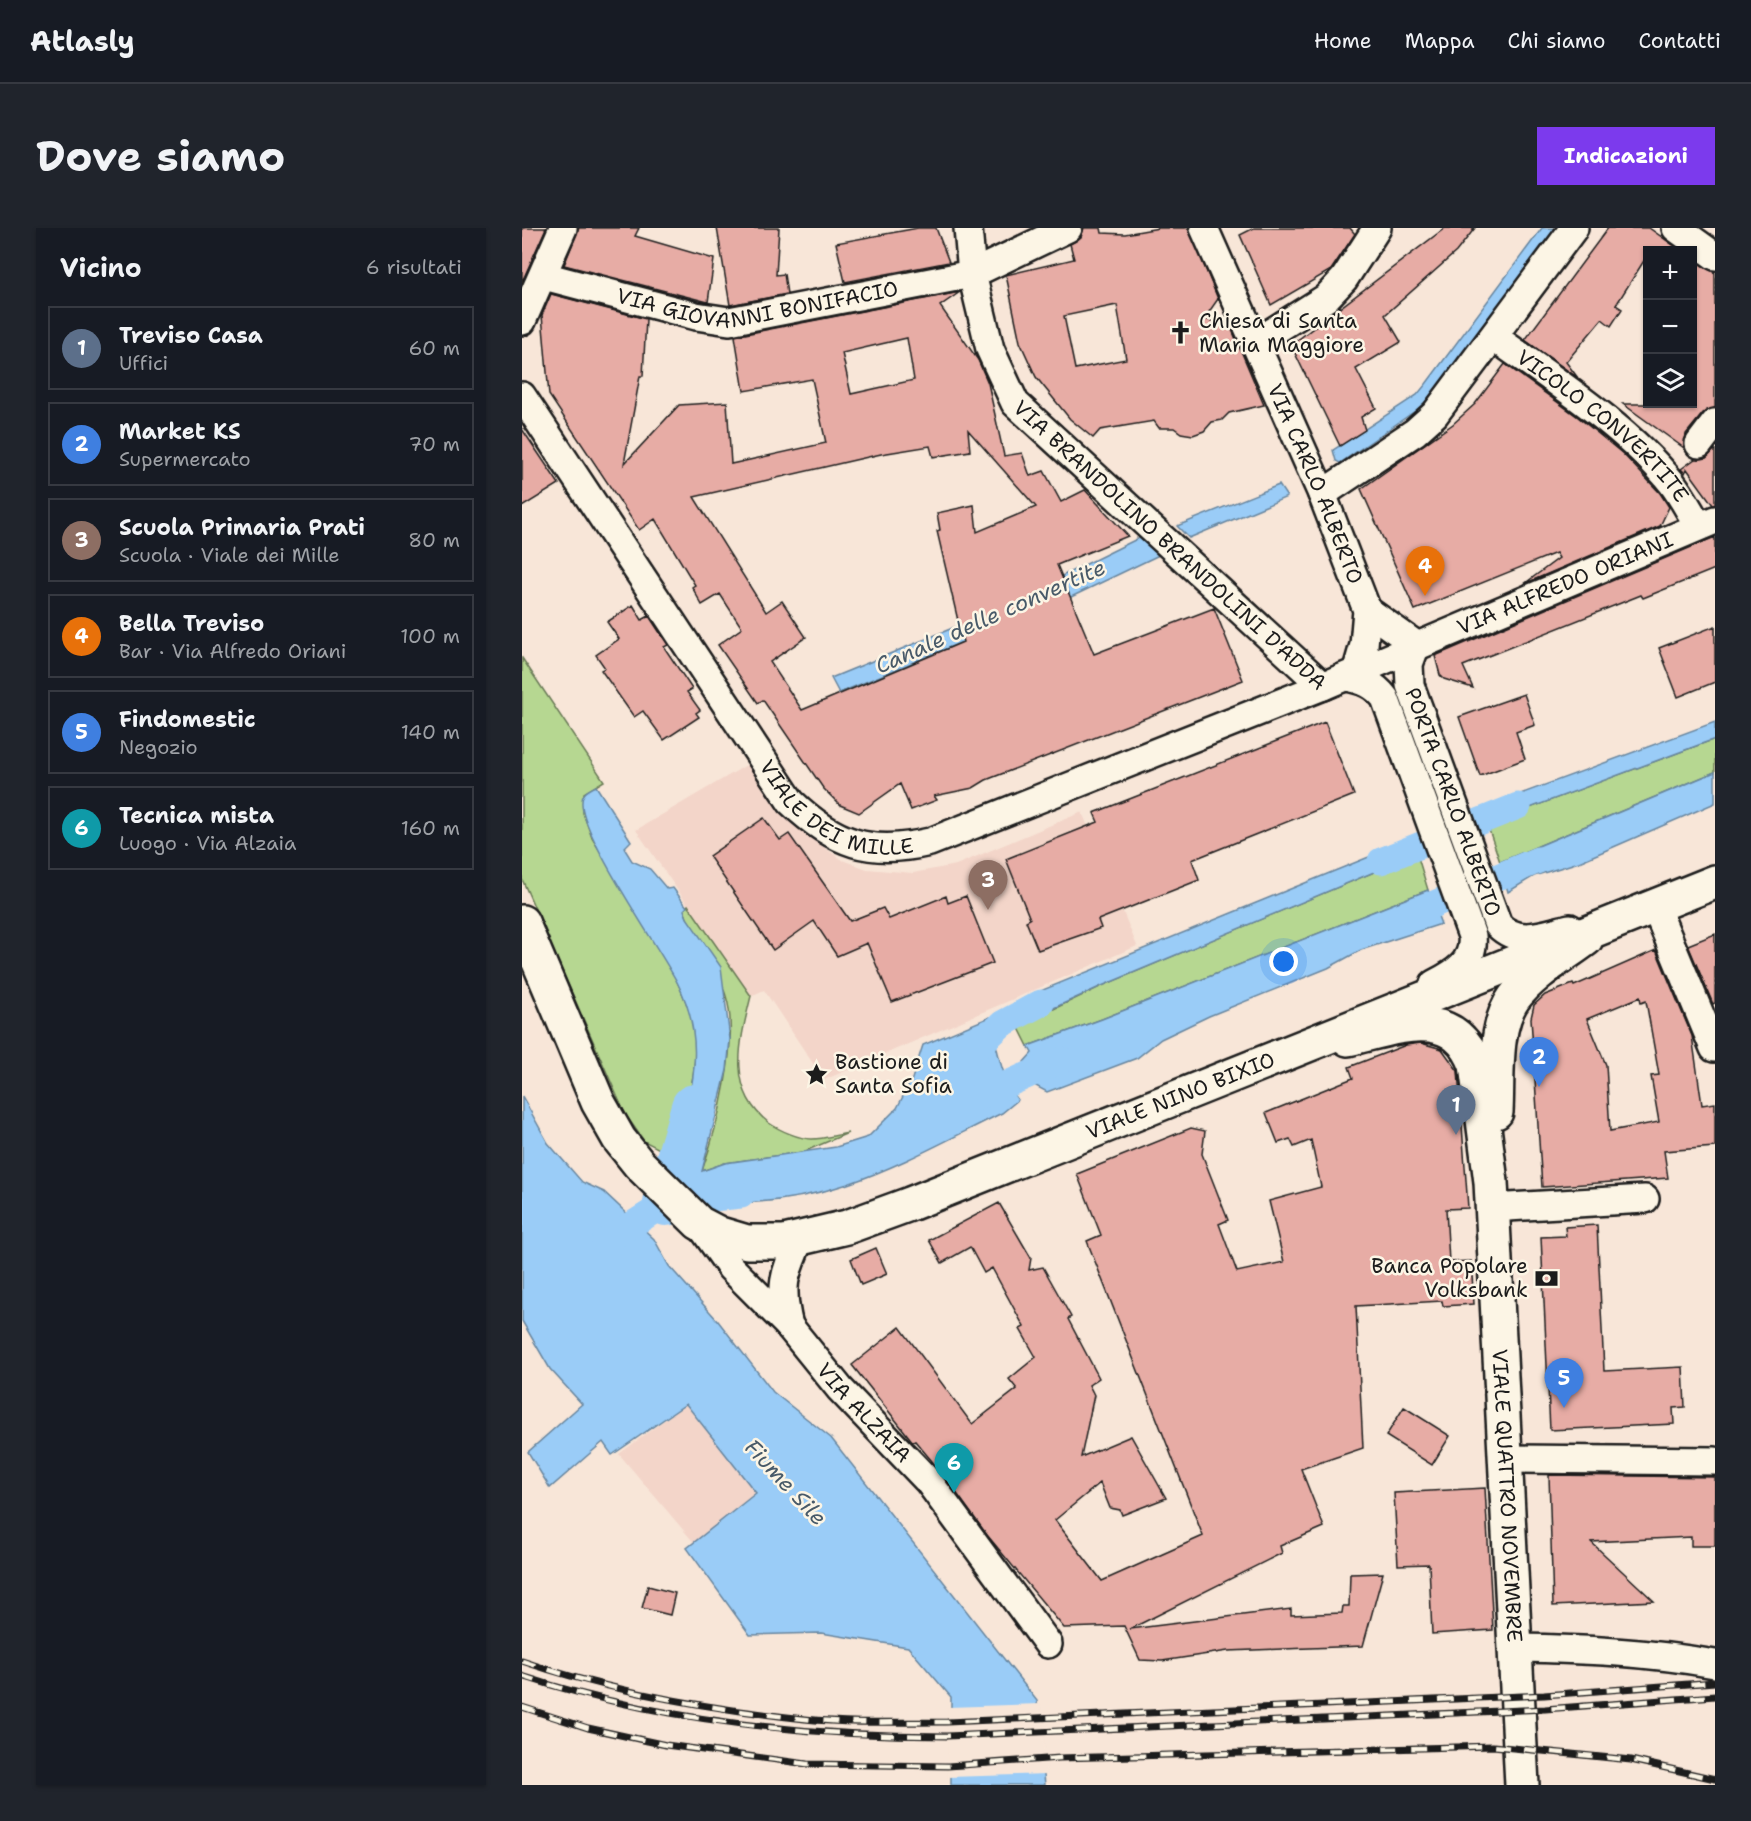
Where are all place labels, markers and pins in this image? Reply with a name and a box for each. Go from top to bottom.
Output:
place label: Chiesa di Santa Maria Maggiore [1199,307,1364,359]
church icon: Chiesa di Santa Maria Maggiore [1168,320,1194,346]
pin: 4 [1406,546,1444,596]
pin: 3 [968,860,1008,910]
pin: 2 [1520,1038,1558,1087]
place label: Bastione di Santa Sofia [835,1048,952,1100]
place icon: Bastione di Santa Sofia [804,1061,830,1087]
pin: 1 [1436,1086,1476,1135]
place label: Banca Popolare Volksbank [1371,1252,1528,1304]
bank icon: Banca Popolare Volksbank [1533,1265,1559,1291]
pin: 5 [1544,1358,1584,1408]
pin: 6 [934,1444,974,1493]

